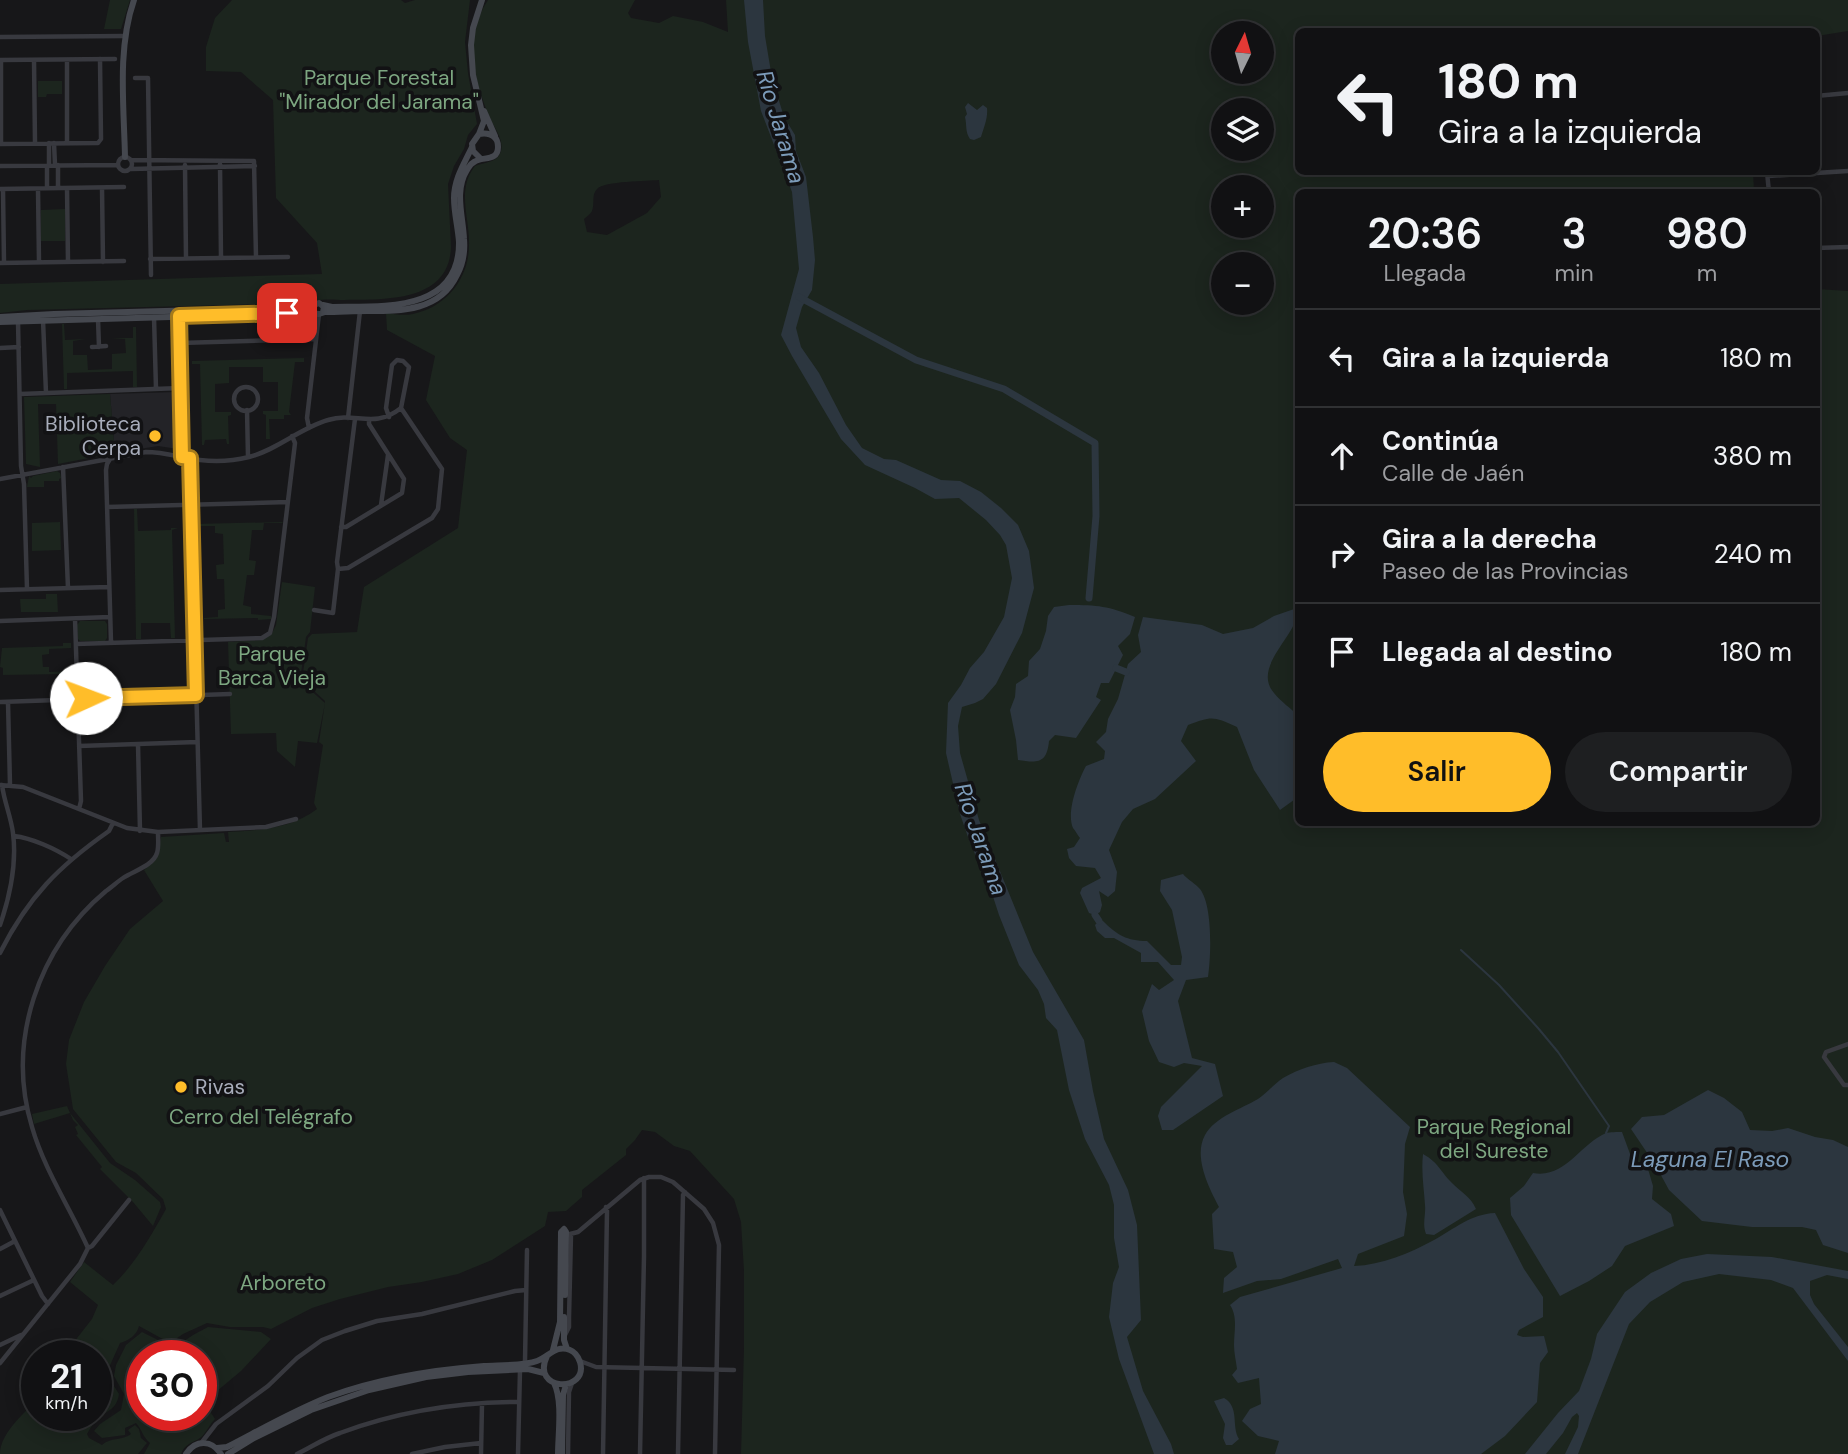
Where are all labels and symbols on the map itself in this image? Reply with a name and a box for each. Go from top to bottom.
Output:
north arrow [1211,21,1274,84]
park label: Parque Forestal "Mirador del Jarama" [279,64,479,116]
water label: Río Jarama [750,67,812,187]
pin [257,283,317,343]
place label: Biblioteca Cerpa [45,410,141,462]
marker: Biblioteca Cerpa [147,428,163,444]
park label: Parque Barca Vieja [218,640,326,692]
position arrow [49,661,123,735]
water label: Río Jarama [948,779,1014,899]
place label: Rivas [195,1073,245,1101]
marker: Rivas [173,1079,189,1095]
park label: Cerro del Telégrafo [169,1103,353,1131]
park label: Parque Regional del Sureste [1417,1113,1571,1165]
water label: Laguna El Raso [1631,1144,1789,1174]
park label: Arboreto [240,1269,326,1297]
speed limit sign: 30 [126,1340,217,1431]

